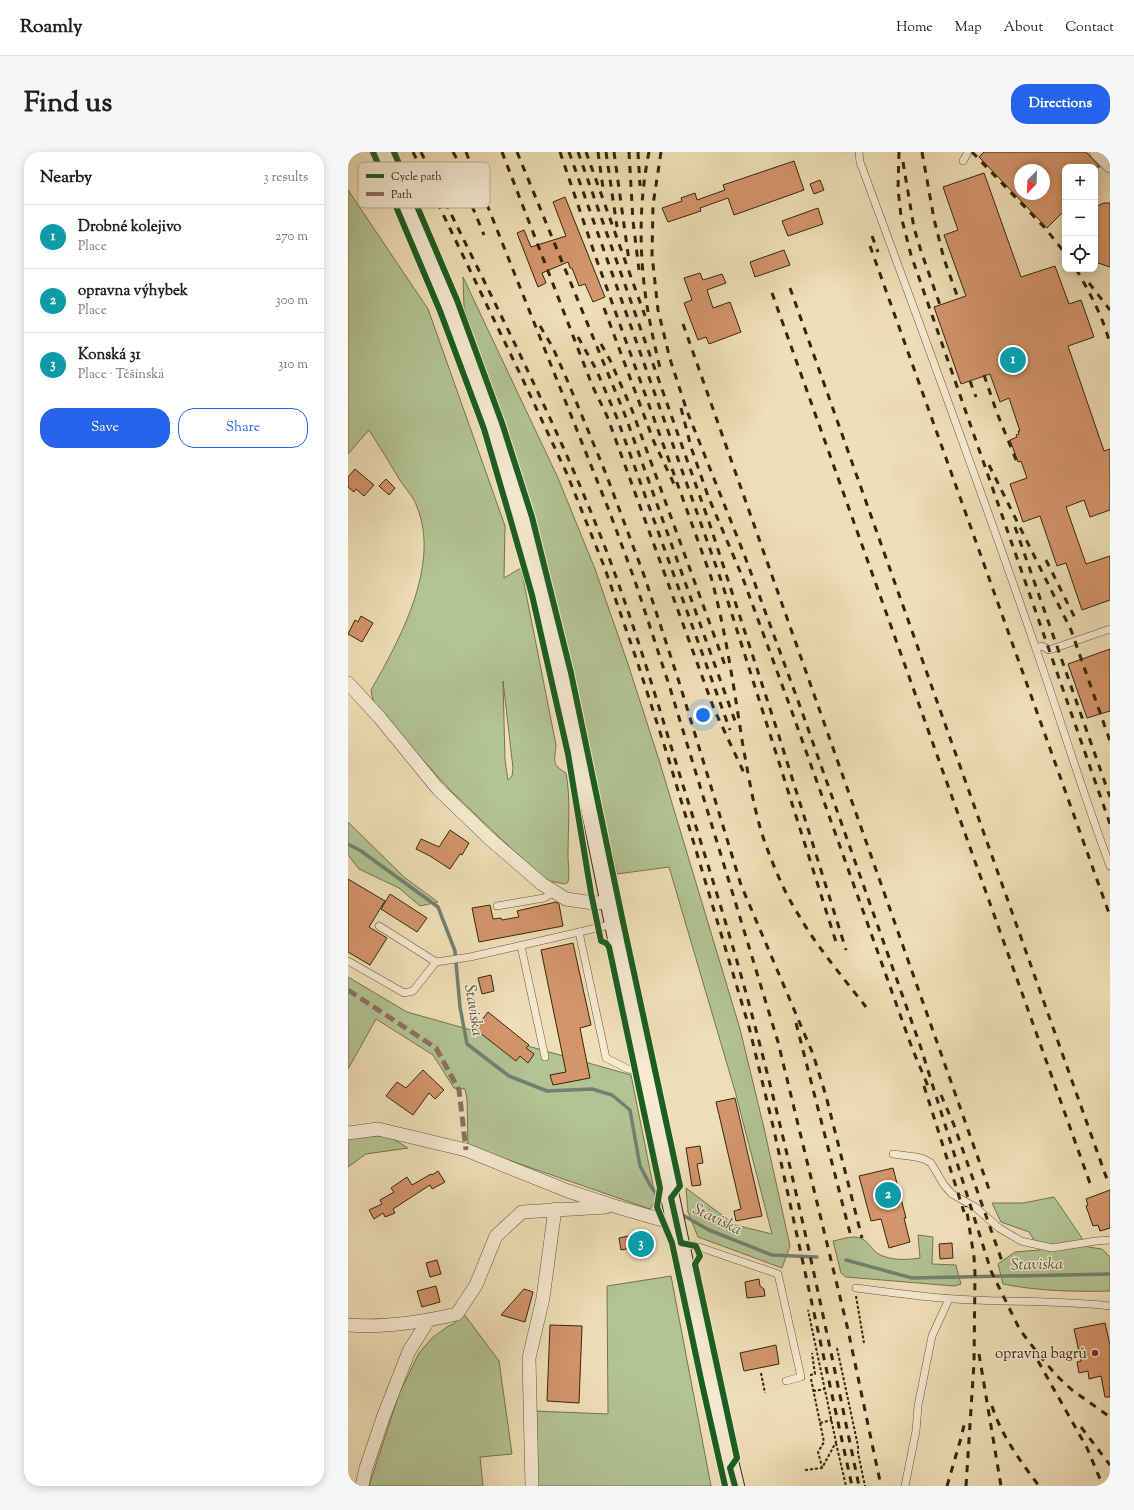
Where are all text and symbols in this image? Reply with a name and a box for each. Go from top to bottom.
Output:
text: Roamly [20,14,83,41]
text: Home [896,18,933,38]
text: Map [955,18,982,38]
text: About [1004,18,1043,38]
text: Contact [1065,18,1114,38]
text: Find us [24,84,112,124]
button: Directions [1011,84,1110,124]
legend [358,162,490,208]
north arrow [1014,164,1050,200]
map controls [1062,164,1098,272]
button: + [1062,164,1098,200]
text: Nearby [40,166,92,190]
text: 3 results [263,169,308,187]
text: Cycle path [391,169,442,185]
text: Path [391,187,413,203]
button: − [1062,200,1098,236]
text: Drobné kolejivo [78,217,182,238]
text: 1 [51,228,55,246]
text: 270 m [275,228,308,246]
button: locate [1062,236,1098,272]
text: Place [78,238,107,256]
text: opravna výhybek [78,281,188,302]
text: 2 [50,292,56,310]
text: 300 m [276,292,308,310]
text: Place [78,302,107,320]
text: Konská 31 [78,345,141,366]
pin: 1 [1000,345,1026,375]
text: 3 [50,356,56,374]
text: 310 m [278,356,308,374]
text: Place · Těšínská [78,366,164,384]
button: Save [40,408,170,448]
button: Share [178,408,308,448]
your location [693,705,713,725]
water label: Staviska [457,983,488,1038]
pin: 2 [875,1180,901,1210]
water label: Staviska [688,1198,745,1242]
pin: 3 [628,1229,654,1259]
water label: Staviska [1011,1254,1063,1277]
place label: opravna bagrů [995,1344,1087,1365]
marker: opravna bagrů [1090,1348,1100,1358]

